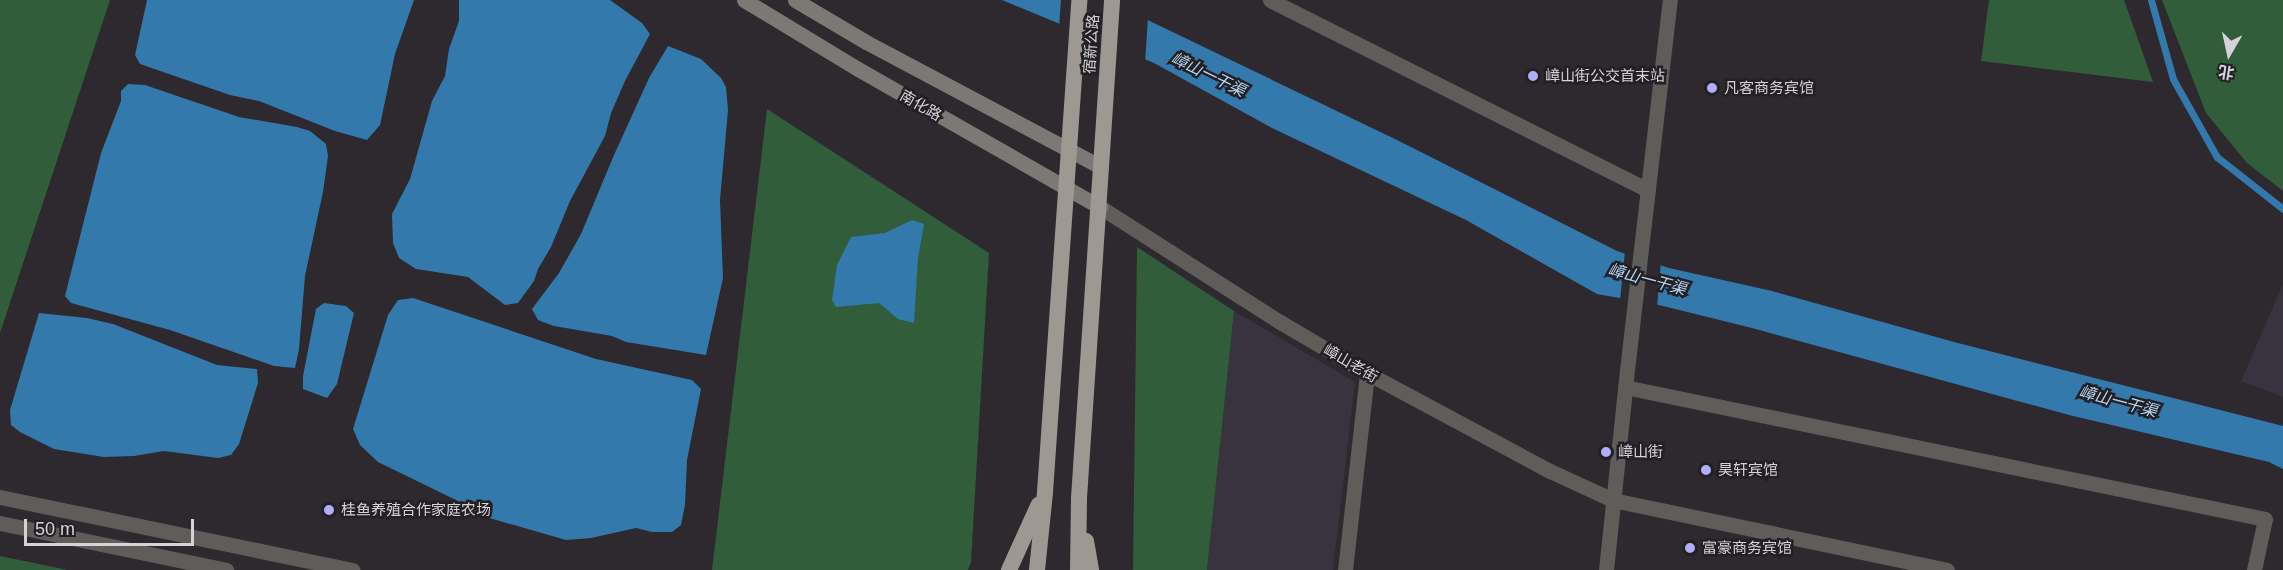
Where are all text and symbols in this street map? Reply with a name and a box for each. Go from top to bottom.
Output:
street label: 宿新公路 [1080,13,1102,75]
north arrow [2199,24,2259,84]
water label: 嶂山一干渠 [1168,49,1248,101]
text: 北 [2217,63,2235,82]
place label: 嶂山街公交首末站 [1545,67,1665,85]
marker: 嶂山街公交首末站 [1526,69,1540,83]
place label: 凡客商务宾馆 [1724,79,1814,97]
marker: 凡客商务宾馆 [1705,81,1719,95]
street label: 南化路 [897,86,945,124]
water label: 嶂山一干渠 [1606,260,1688,300]
street label: 嶂山老街 [1321,340,1381,386]
water label: 嶂山一干渠 [2077,382,2159,422]
place label: 嶂山街 [1618,443,1663,461]
marker: 嶂山街 [1599,445,1613,459]
place label: 昊轩宾馆 [1718,461,1778,479]
marker: 昊轩宾馆 [1699,463,1713,477]
place label: 桂鱼养殖合作家庭农场 [341,501,491,519]
marker: 桂鱼养殖合作家庭农场 [322,503,336,517]
scale bar [27,507,196,545]
text: 50 m [35,519,75,539]
place label: 富豪商务宾馆 [1702,539,1792,557]
marker: 富豪商务宾馆 [1683,541,1697,555]

